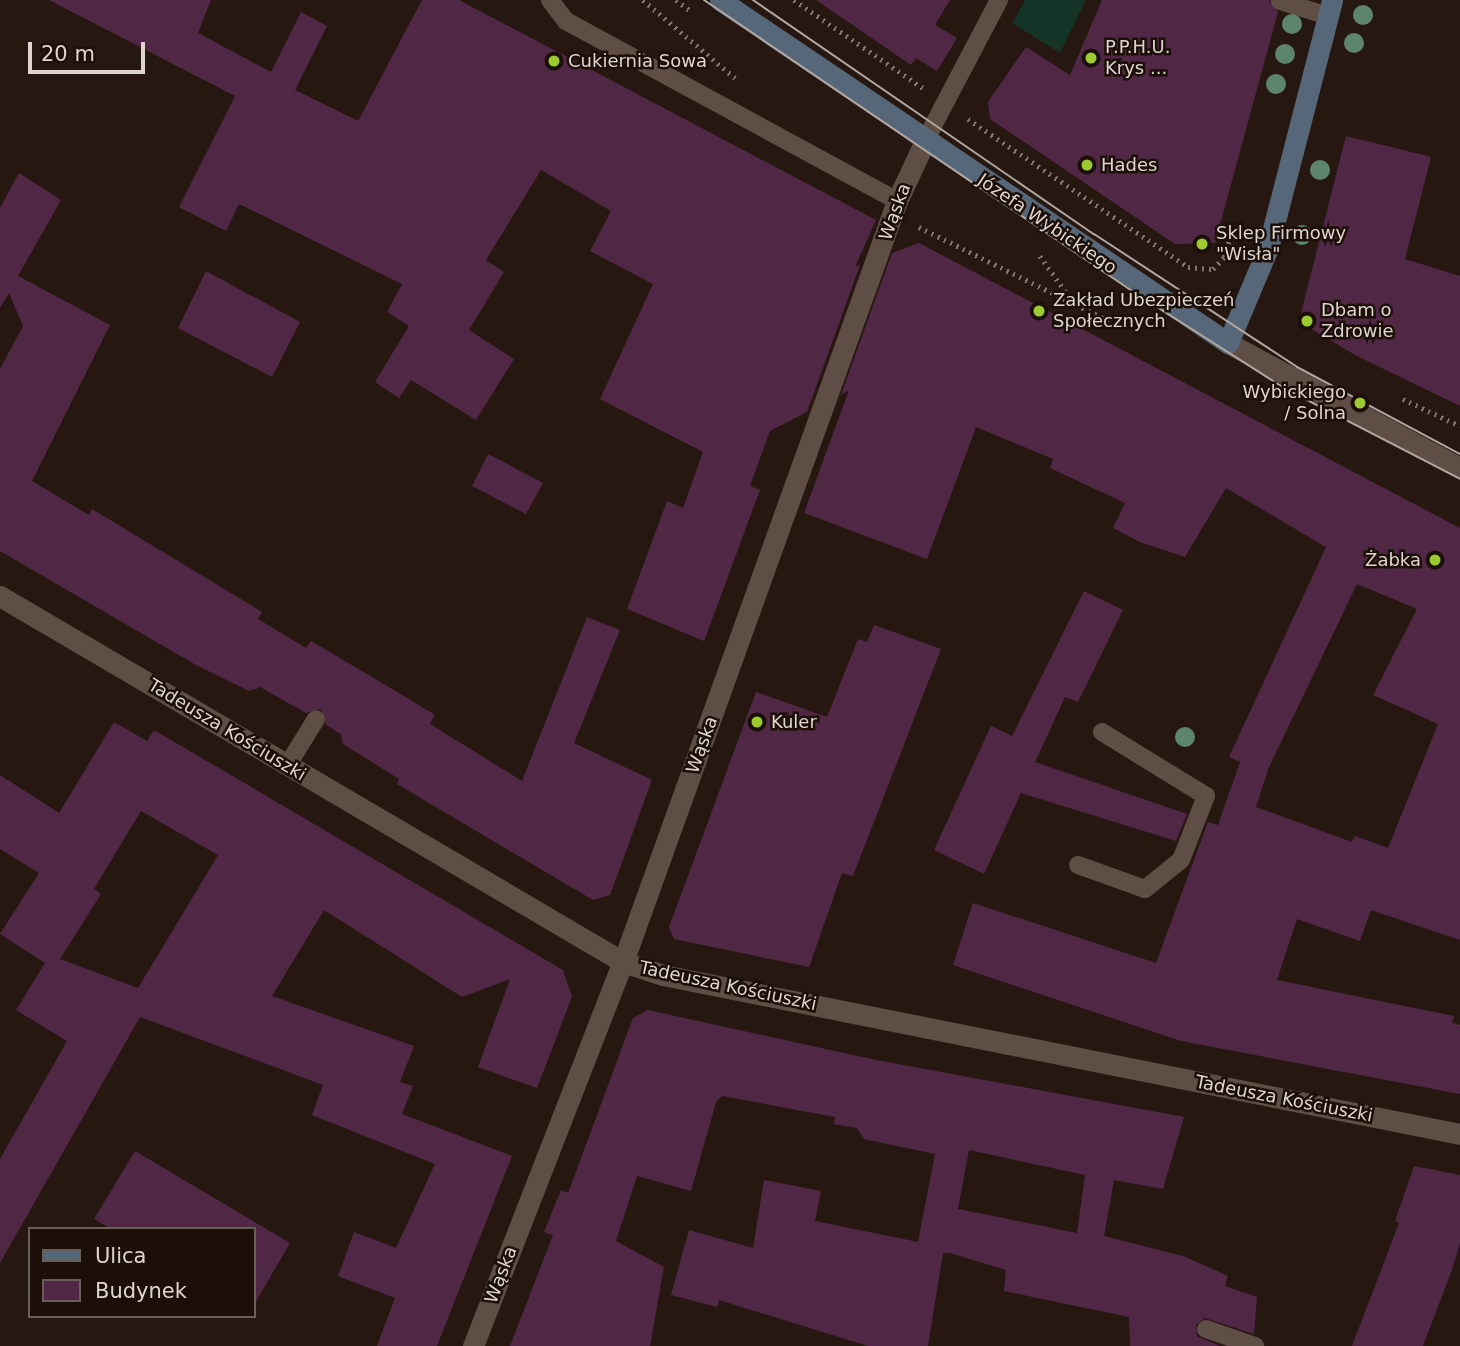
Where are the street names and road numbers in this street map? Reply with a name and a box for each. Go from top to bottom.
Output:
street label: Józefa Wybickiego [973,169,1121,279]
street label: Wąska [875,180,915,244]
street label: Tadeusza Kościuszki [144,674,310,786]
street label: Wąska [682,713,722,777]
street label: Tadeusza Kościuszki [638,957,818,1015]
street label: Tadeusza Kościuszki [1193,1071,1375,1127]
street label: Wąska [480,1243,522,1307]

